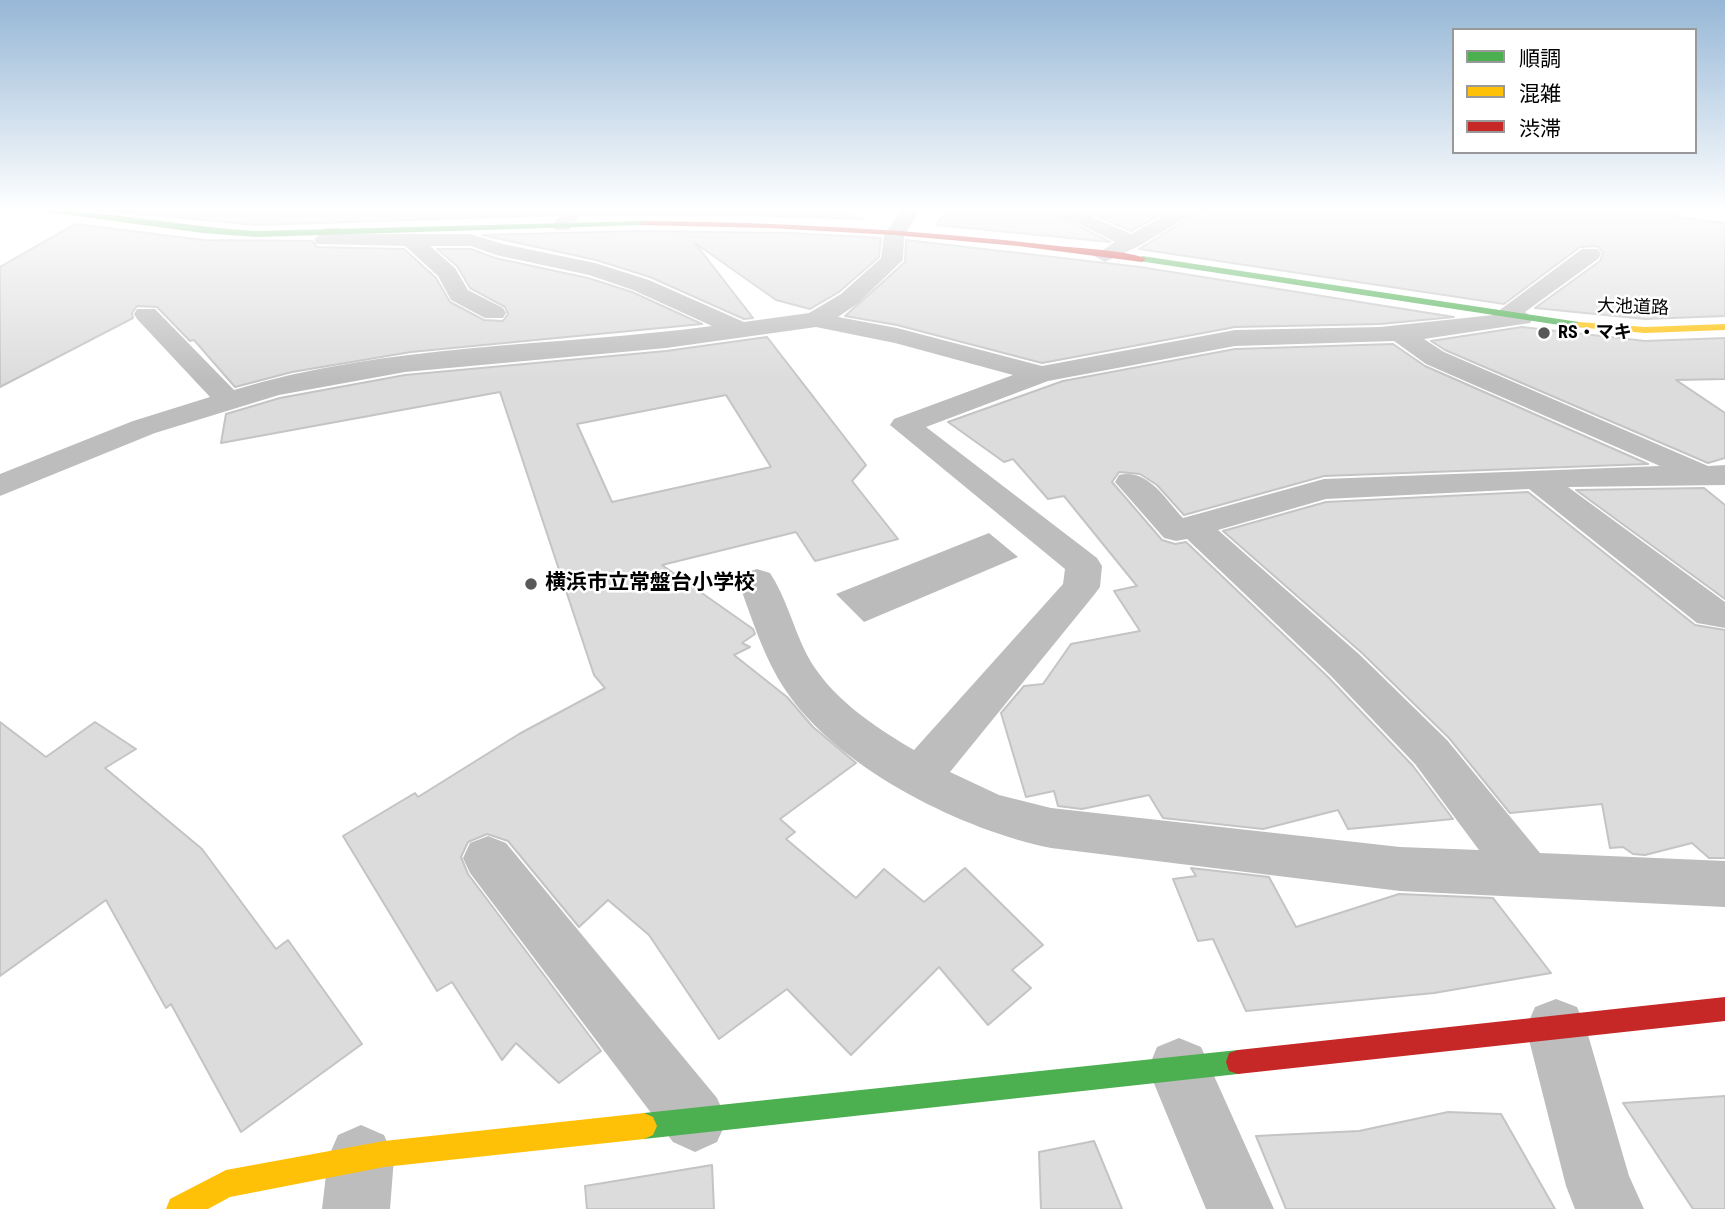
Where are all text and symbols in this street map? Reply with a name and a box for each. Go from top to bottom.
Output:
legend [1452,28,1697,154]
text: 順調 [1519,47,1561,71]
text: 混雑 [1519,82,1561,106]
text: 渋滞 [1519,117,1561,141]
street label: 大池道路 [1597,296,1669,320]
place label: RS・マキ [1558,322,1632,344]
marker: RS・マキ [1536,325,1552,341]
place label: 横浜市立常盤台小学校 [545,571,755,597]
marker: 横浜市立常盤台小学校 [523,576,539,592]

